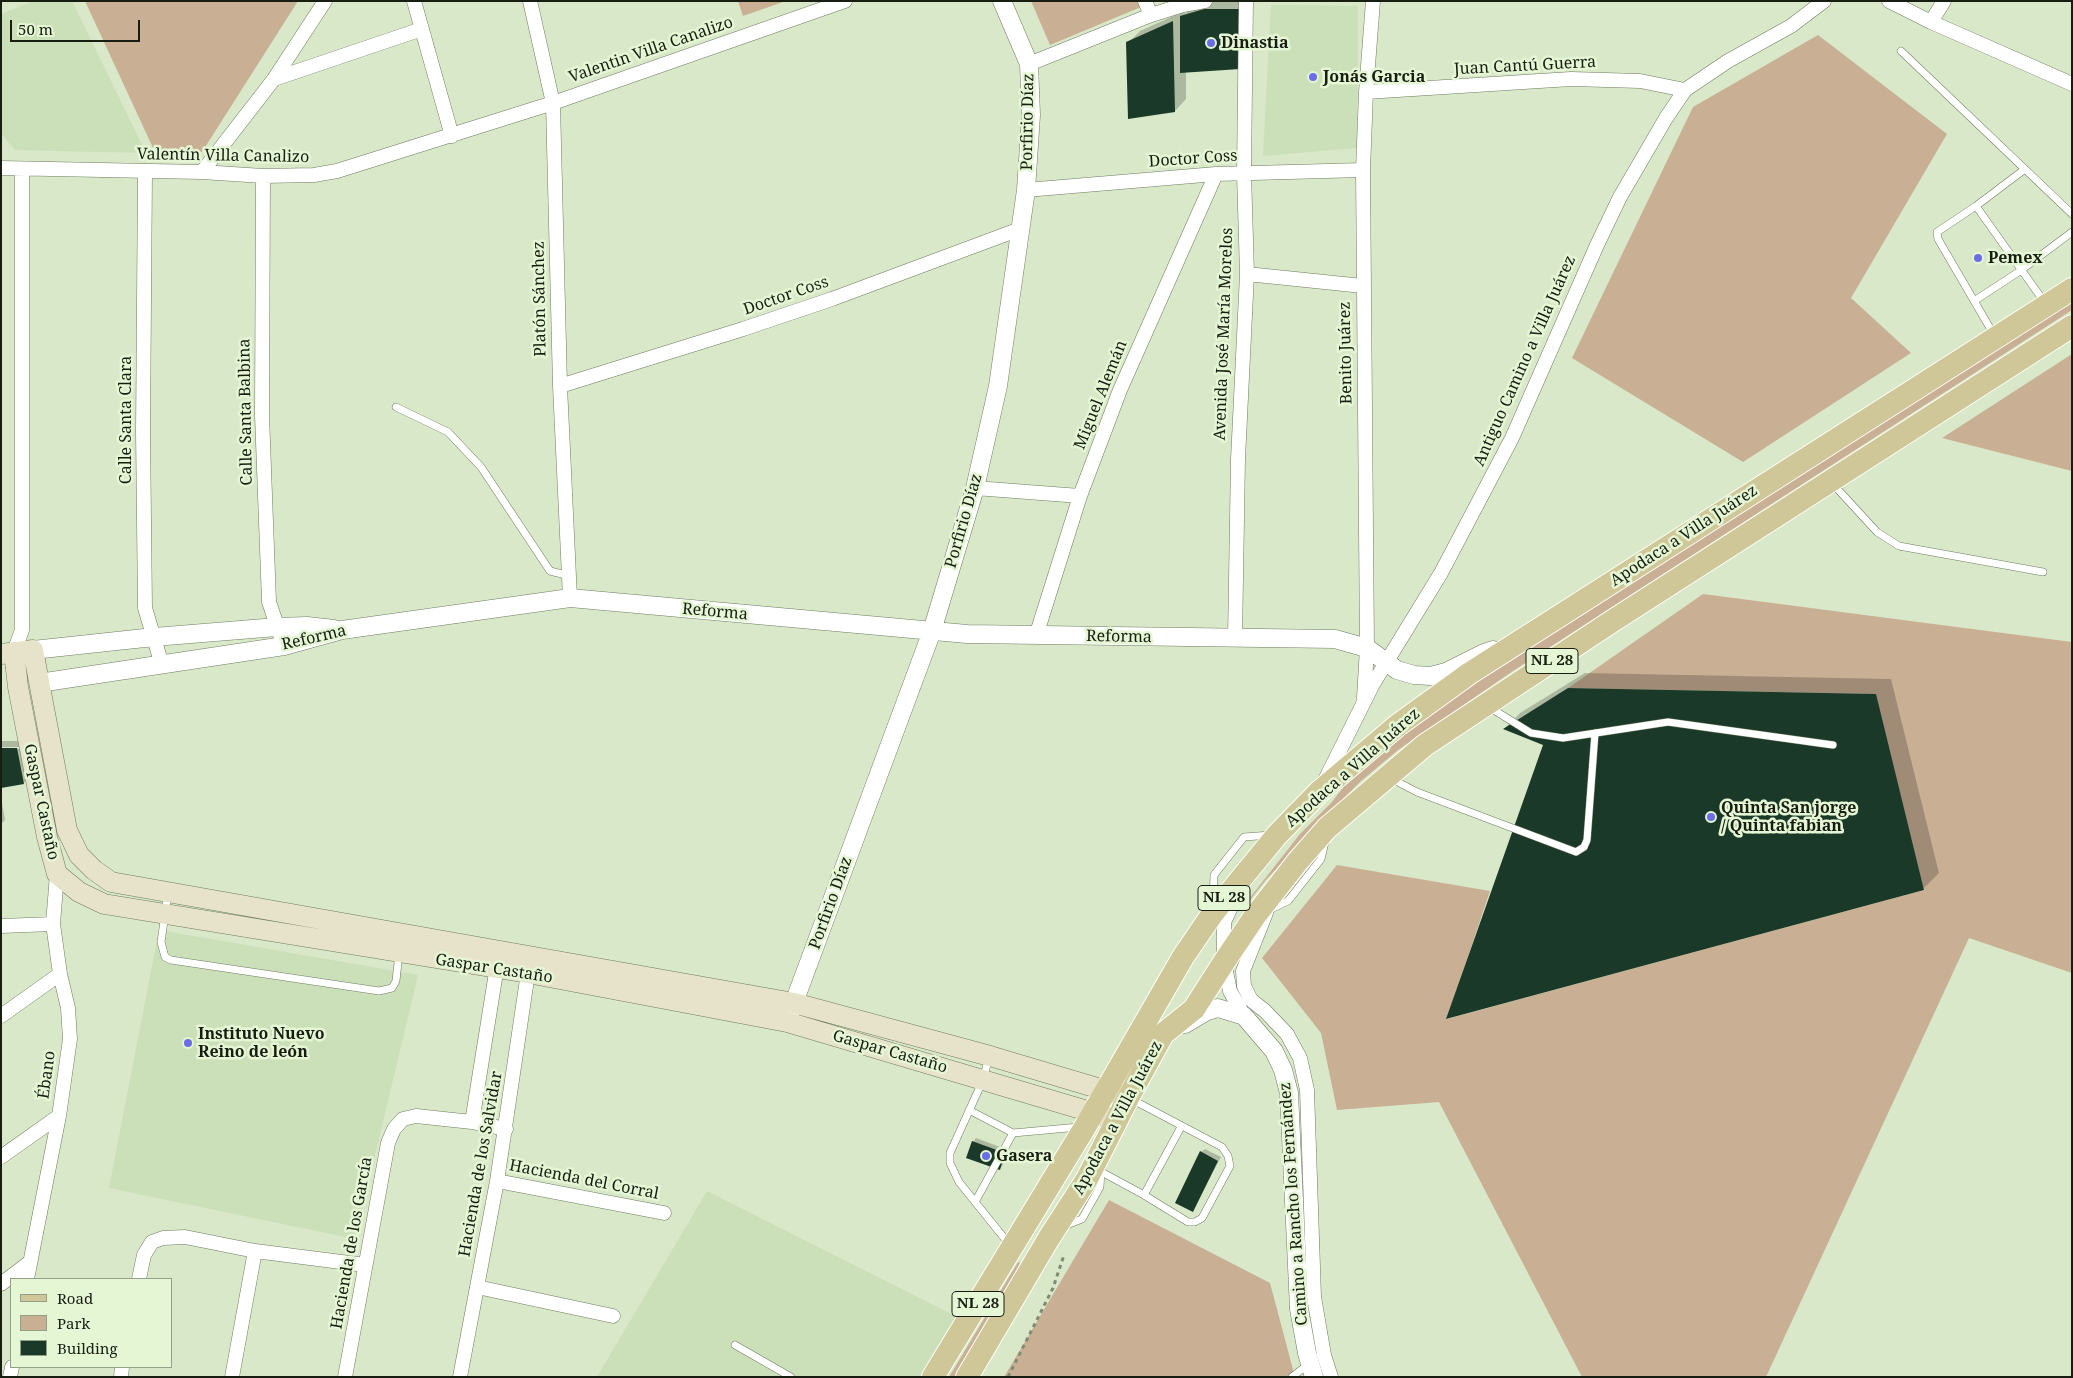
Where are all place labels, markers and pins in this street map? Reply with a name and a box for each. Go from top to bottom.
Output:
place label: Dinastia [1221,33,1289,53]
marker: Dinastia [1205,37,1217,49]
place label: Jonás Garcia [1323,67,1425,87]
marker: Jonás Garcia [1307,71,1319,83]
place label: Pemex [1988,248,2043,268]
marker: Pemex [1972,252,1984,264]
place label: Quinta San jorge / Quinta fabian [1721,798,1856,836]
marker: Quinta San jorge / Quinta fabian [1705,811,1717,823]
place label: Instituto Nuevo Reino de león [198,1024,324,1062]
marker: Instituto Nuevo Reino de león [182,1037,194,1049]
place label: Gasera [996,1146,1052,1166]
marker: Gasera [980,1150,992,1162]

